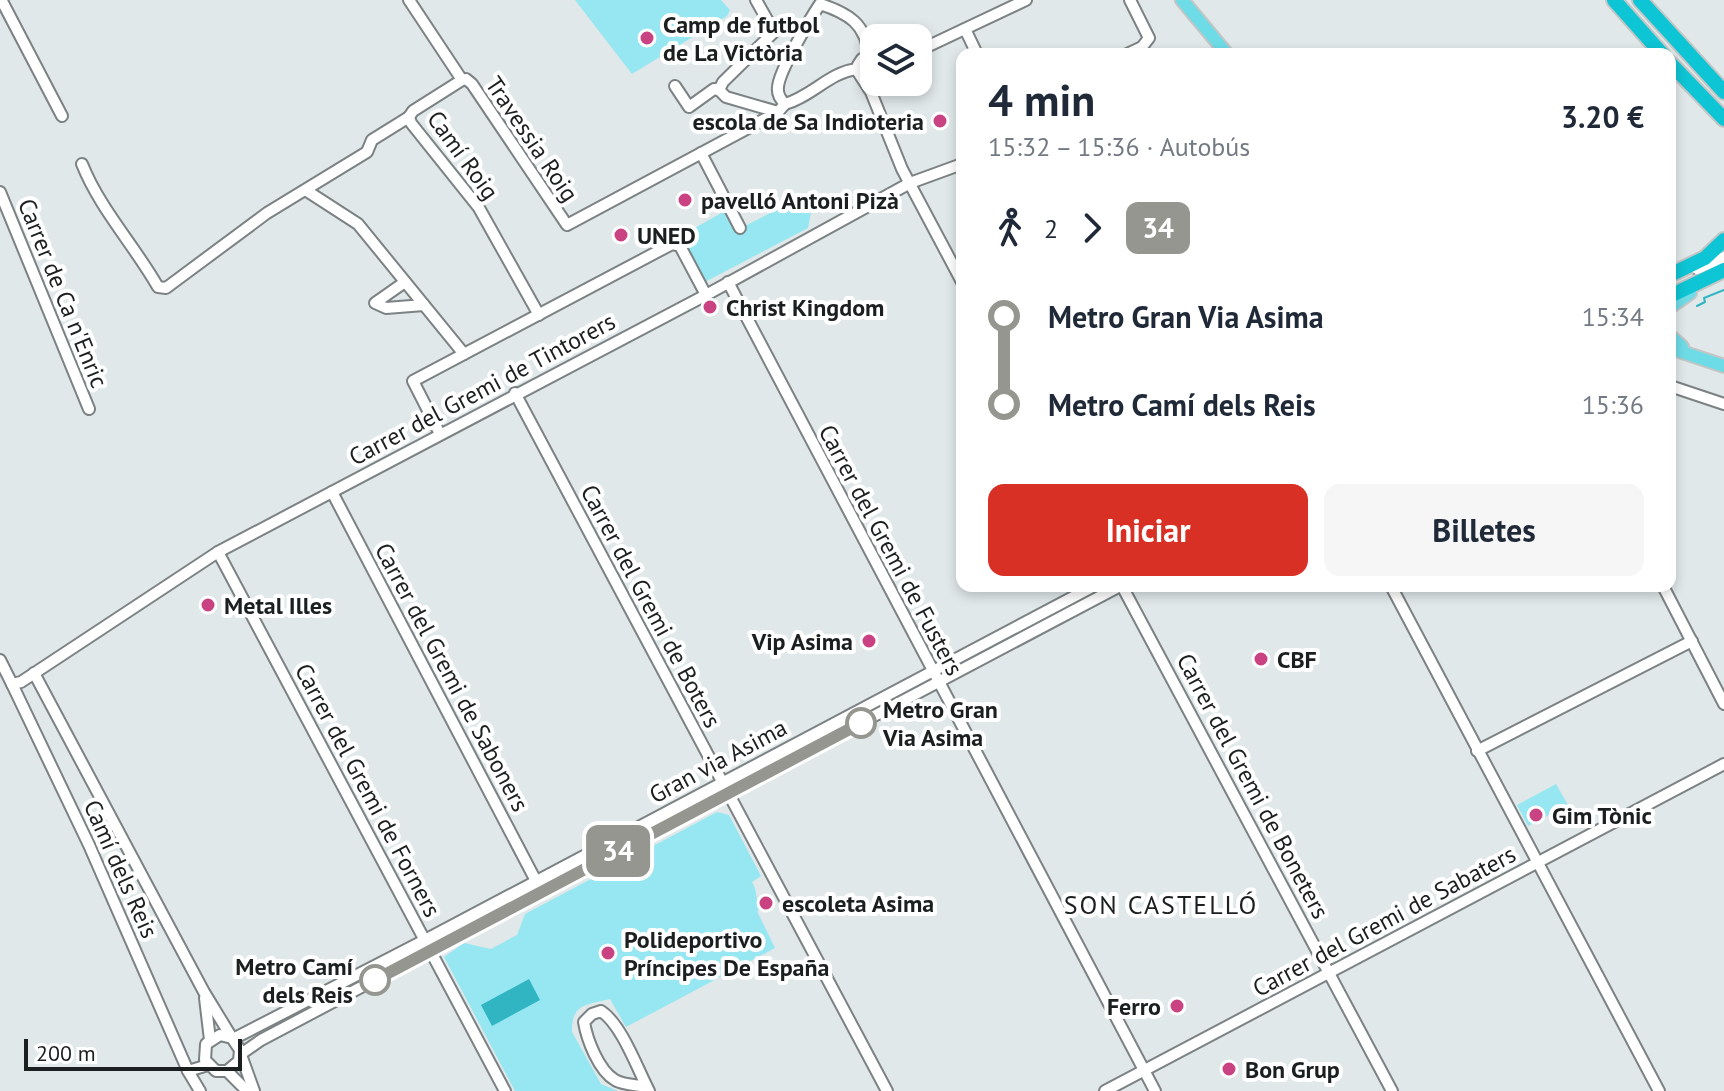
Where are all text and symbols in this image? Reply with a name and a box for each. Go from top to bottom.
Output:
place label: Camp de futbol de La Victòria [663,9,820,68]
map controls [860,24,932,96]
button: layers [860,24,932,96]
marker: Camp de futbol de La Victòria [638,29,656,47]
street label: Travessia Roig [479,70,585,208]
text: 4 min [988,71,1095,128]
text: 3.20 € [1561,97,1644,136]
street label: Camí Roig [420,104,506,206]
place label: escola de Sa Indioteria [692,106,924,137]
marker: escola de Sa Indioteria [931,112,949,130]
text: 15:32 – 15:36 · Autobús [988,130,1250,163]
place label: pavelló Antoni Pizà [701,185,899,216]
marker: pavelló Antoni Pizà [676,191,694,209]
street label: Carrer de Ca n'Enric [11,194,115,392]
icon: walk [988,206,1032,250]
icon: forward [1070,206,1114,250]
text: 34 [1142,209,1174,246]
text: 2 [1044,212,1058,245]
place label: UNED [637,220,696,251]
marker: UNED [612,226,630,244]
place label: Christ Kingdom [726,292,884,323]
text: Metro Gran Via Asima [1048,297,1324,336]
marker: Christ Kingdom [701,298,719,316]
text: 15:34 [1582,300,1644,333]
street label: Carrer del Gremi de Tintorers [344,306,620,472]
text: Metro Camí dels Reis [1048,385,1316,424]
text: 15:36 [1582,388,1644,421]
street label: Carrer del Gremi de Fusters [812,419,970,681]
street label: Carrer del Gremi de Boters [574,479,728,733]
button: Iniciar [988,484,1308,576]
button: Billetes [1324,484,1644,576]
street label: Carrer del Gremi de Saboners [368,537,536,817]
place label: Metal Illes [224,590,332,621]
marker: Metal Illes [199,596,217,614]
place label: Vip Asima [751,626,853,657]
marker: Vip Asima [860,632,878,650]
place label: CBF [1277,644,1317,675]
street label: Carrer del Gremi de Boneters [1170,648,1336,924]
marker: CBF [1252,650,1270,668]
street label: Carrer del Gremi de Forners [288,658,448,922]
place label: Metro Gran Via Asima [882,694,998,753]
marker: Metro Gran Via Asima [846,708,876,738]
street label: Gran via Asima [644,712,792,810]
street label: Camí dels Reis [77,795,165,943]
place label: Gim Tònic [1552,800,1652,831]
marker: Gim Tònic [1527,806,1545,824]
line badge: 34 [582,825,654,877]
text: 34 [602,832,634,869]
street label: Carrer del Gremi de Sabaters [1247,838,1521,1004]
place label: escoleta Asima [782,888,934,919]
district label: SON CASTELLÓ [1064,888,1258,921]
marker: escoleta Asima [757,894,775,912]
place label: Polideportivo Príncipes De España [624,924,830,983]
marker: Polideportivo Príncipes De España [599,944,617,962]
place label: Metro Camí dels Reis [235,951,354,1010]
marker: Metro Camí dels Reis [360,965,390,995]
place label: Ferro [1107,991,1161,1022]
marker: Ferro [1168,997,1186,1015]
scale bar [24,1035,242,1071]
text: 200 m [36,1039,96,1067]
place label: Bon Grup [1245,1054,1340,1085]
marker: Bon Grup [1220,1060,1238,1078]

